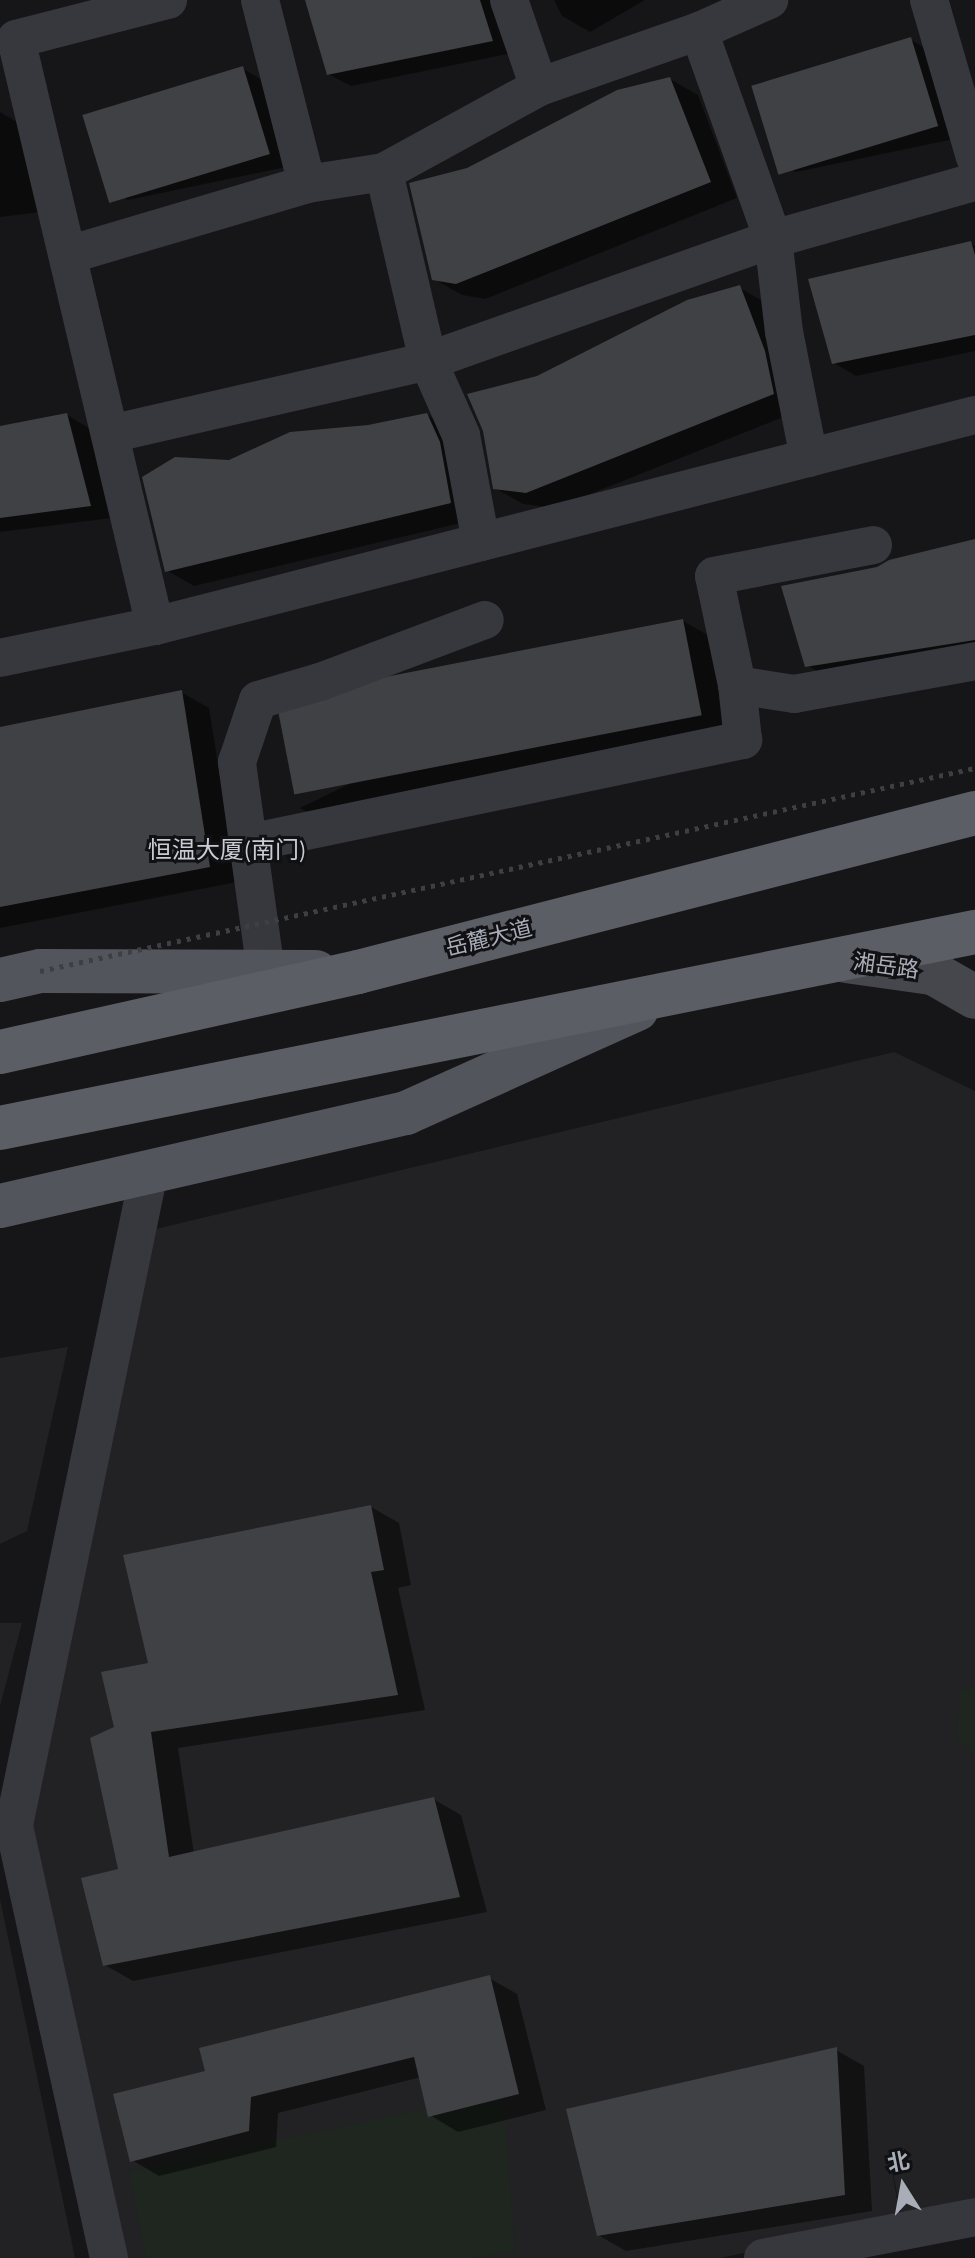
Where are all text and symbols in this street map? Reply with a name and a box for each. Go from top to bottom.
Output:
district label: 恒温大厦(南门) [148,837,306,865]
street label: 岳麓大道 [443,916,535,962]
street label: 湘岳路 [851,949,921,985]
text: 北 [885,2145,912,2180]
north arrow [863,2146,943,2226]

